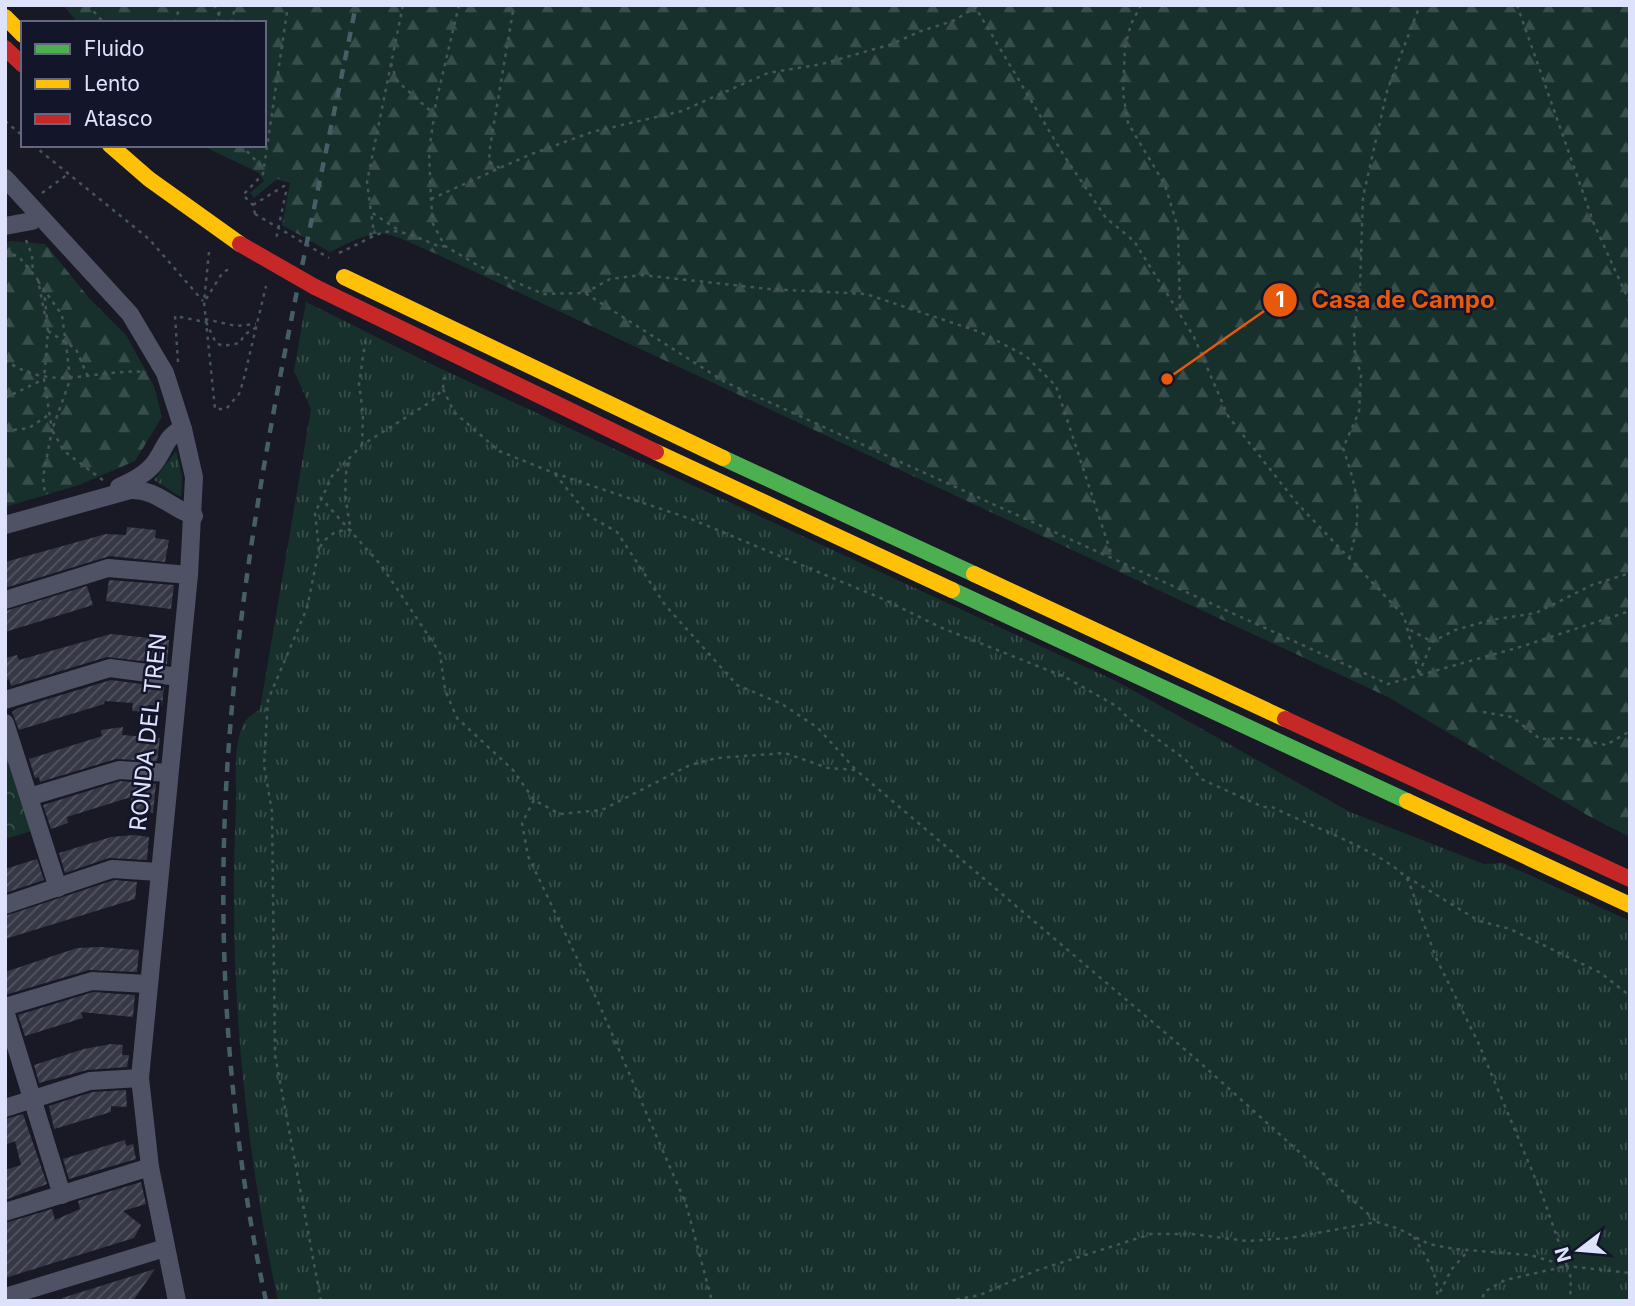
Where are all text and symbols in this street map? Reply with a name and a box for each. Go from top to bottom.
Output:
legend [21,21,266,147]
text: Fluido [84,36,144,61]
text: Lento [84,71,140,96]
text: Atasco [84,106,153,131]
callout: Casa de Campo [1262,277,1509,322]
text: Casa de Campo [1311,285,1495,314]
text: 1 [1275,287,1285,312]
street label: RONDA DEL TREN [124,632,172,832]
north arrow [1544,1215,1614,1285]
text: N [1550,1244,1576,1265]

